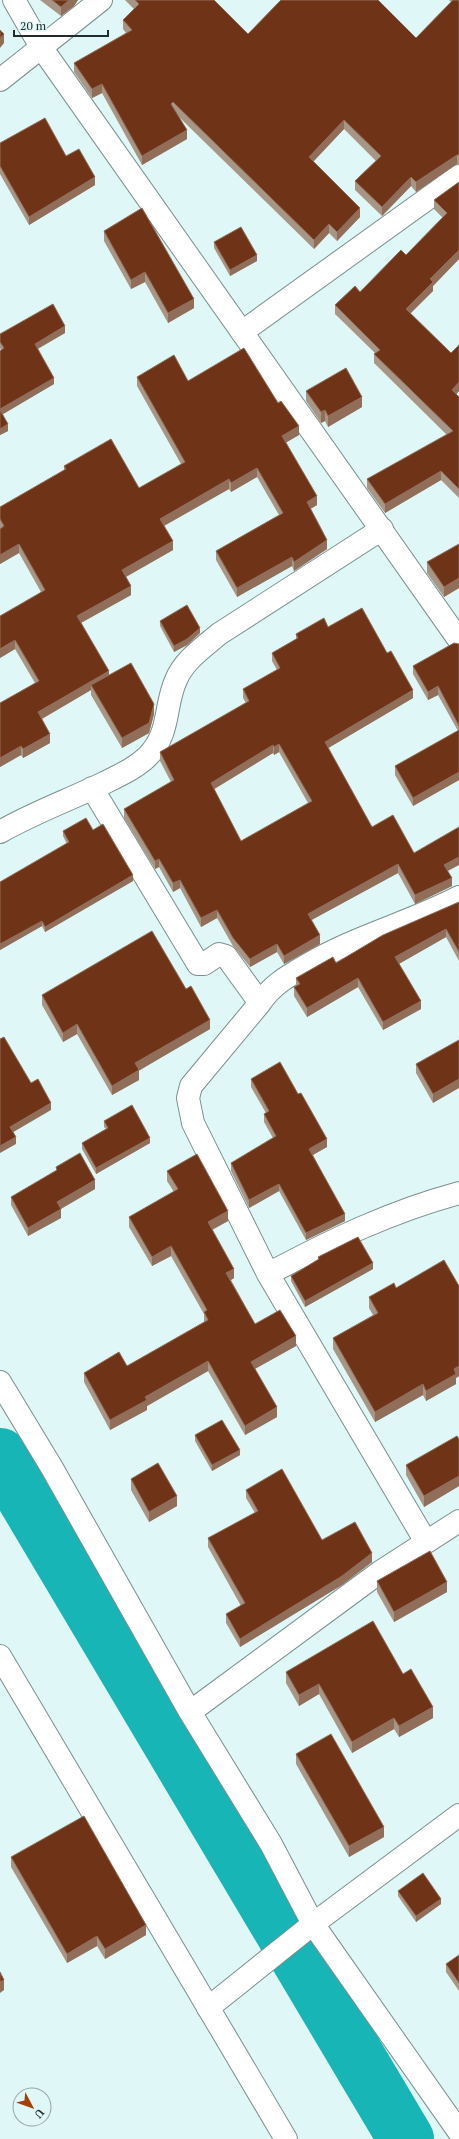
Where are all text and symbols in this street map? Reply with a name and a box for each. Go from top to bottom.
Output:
scale bar [14,12,108,38]
text: 20 m [20,18,47,33]
north arrow [12,2087,52,2127]
text: U [32,2106,47,2121]

